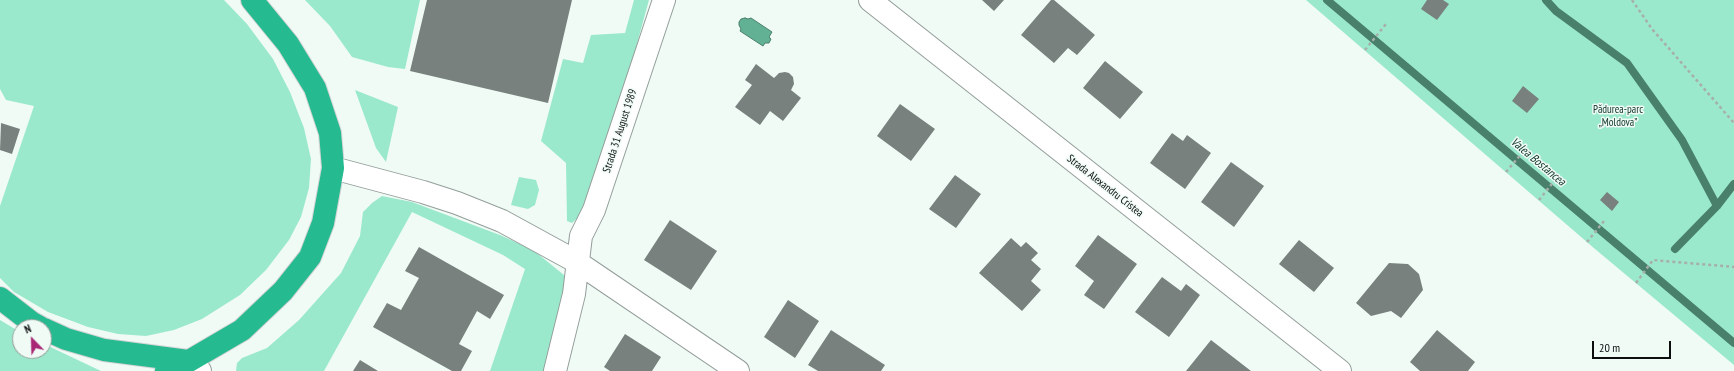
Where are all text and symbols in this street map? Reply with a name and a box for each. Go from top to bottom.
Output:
street label: Strada 31 August 1989 [600,87,640,175]
park label: Pădurea-parc „Moldova” [1593,103,1643,129]
water label: Valea Bostancea [1508,135,1568,189]
street label: Strada Alexandru Cristea [1064,152,1146,220]
north arrow [12,319,52,359]
text: N [22,321,33,336]
scale bar [1594,333,1673,359]
text: 20 m [1599,340,1620,355]

